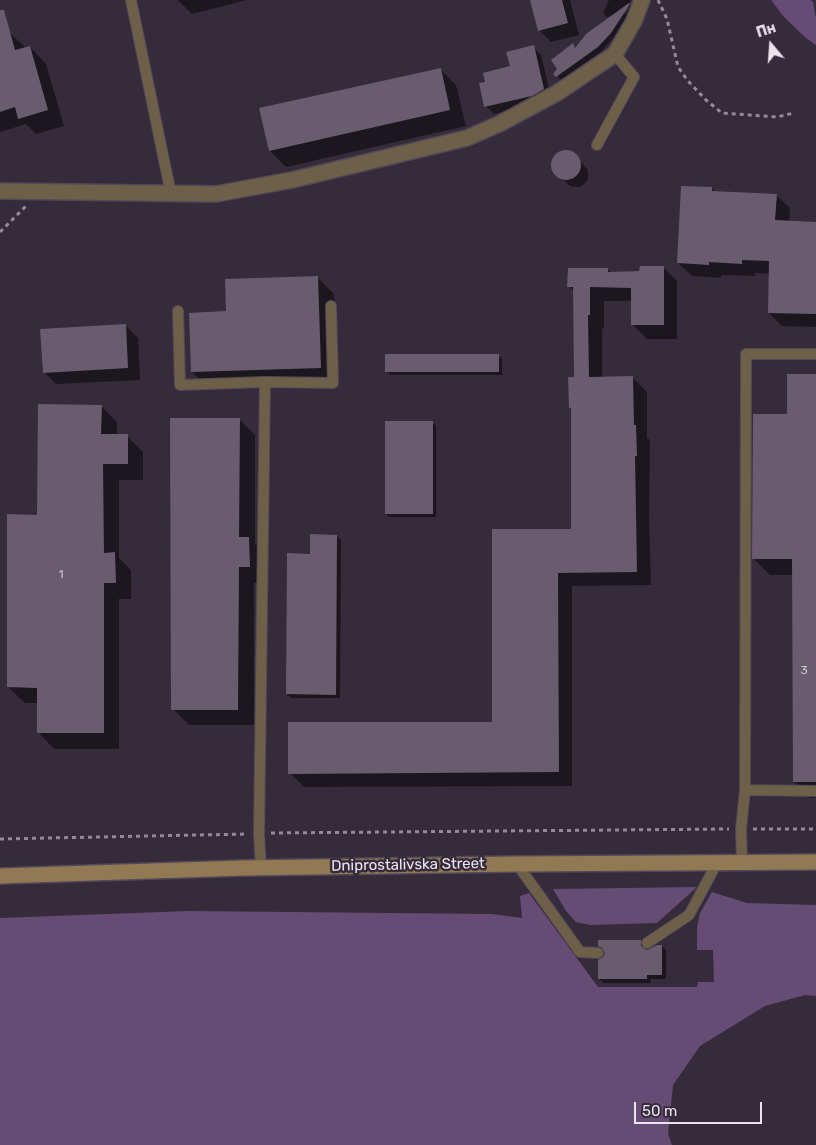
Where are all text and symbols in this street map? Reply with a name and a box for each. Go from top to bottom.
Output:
text: Пн [754,19,778,41]
north arrow [746,20,796,70]
house number: 1 [58,568,64,582]
house number: 3 [800,664,808,678]
street label: Dniprostalivska Street [331,855,485,875]
scale bar [636,1092,764,1124]
text: 50 m [642,1102,677,1120]

